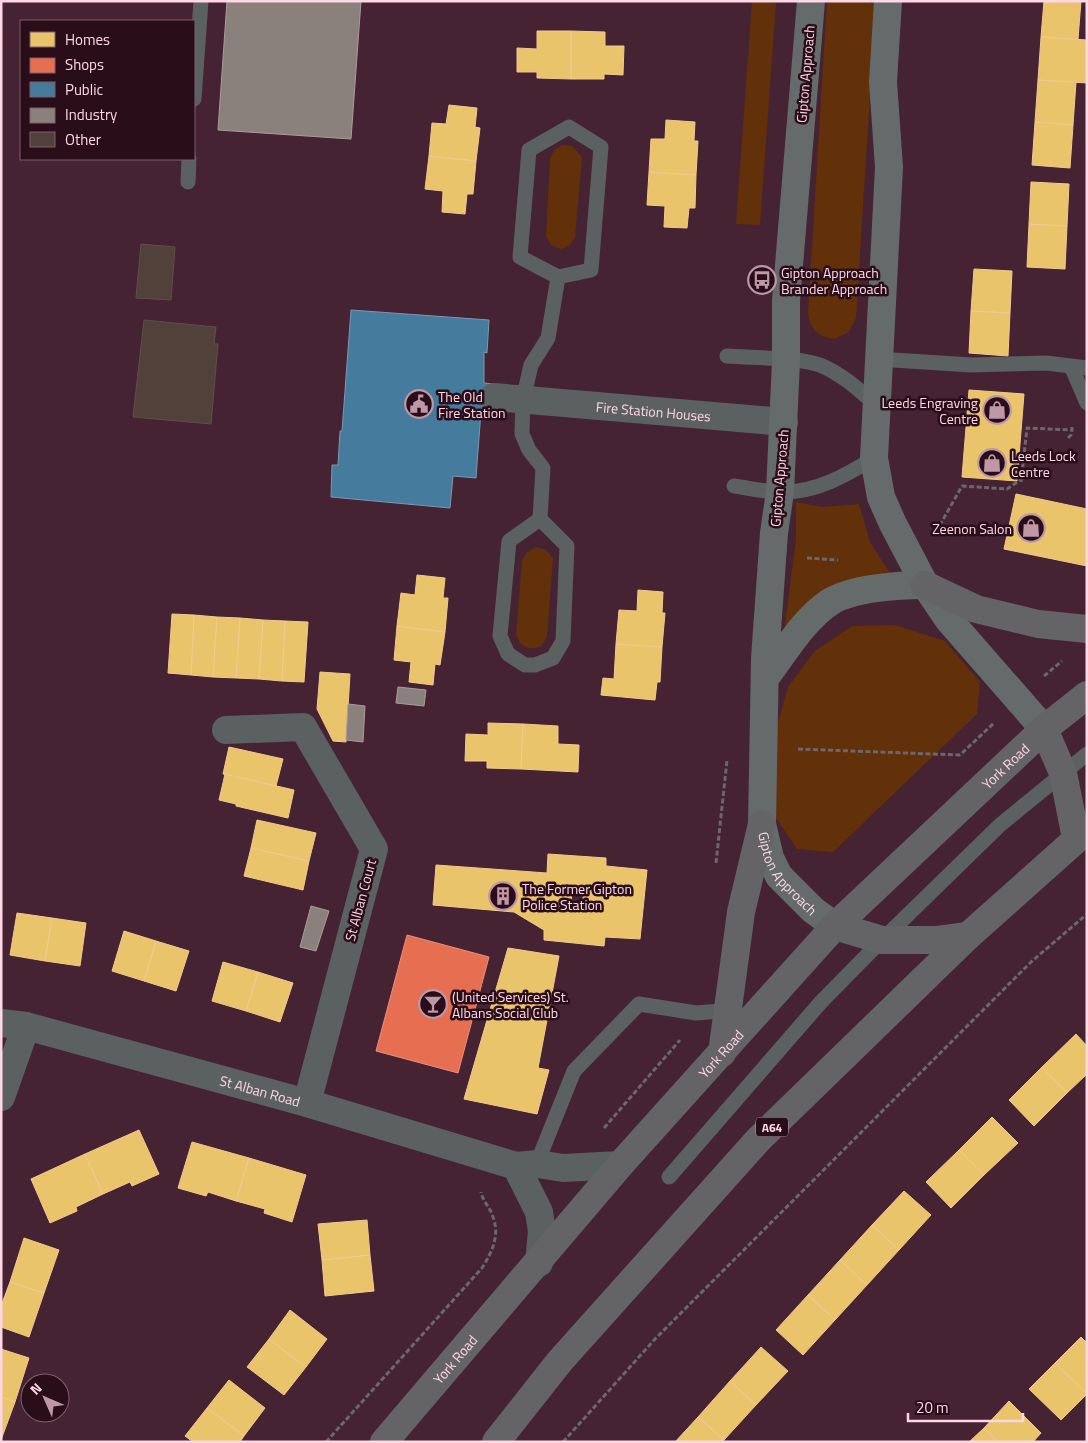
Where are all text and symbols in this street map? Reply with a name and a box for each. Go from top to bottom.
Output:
legend [20,20,195,160]
street label: Gipton Approach [790,24,820,124]
text: Homes [65,28,110,51]
text: Shops [65,53,104,76]
text: Public [65,78,103,101]
text: Industry [65,103,117,126]
text: Other [65,128,101,151]
place label: Gipton Approach Brander Approach [781,262,887,299]
bus stop icon: Gipton Approach Brander Approach [747,265,777,295]
place label: The Old Fire Station [438,386,506,423]
public building icon: The Old Fire Station [404,389,434,419]
place label: Leeds Engraving Centre [881,392,978,429]
street label: Fire Station Houses [595,395,712,426]
shop icon: Leeds Engraving Centre [982,395,1012,425]
street label: Gipton Approach [764,428,794,528]
place label: Leeds Lock Centre [1011,445,1076,482]
shop icon: Leeds Lock Centre [977,448,1007,478]
shop icon: Zeenon Salon [1016,513,1046,543]
place label: Zeenon Salon [932,518,1012,539]
street label: York Road [976,738,1034,794]
street label: Gipton Approach [754,829,822,919]
street label: St Alban Court [339,857,381,943]
place label: The Former Gipton Police Station [522,878,632,915]
building icon: The Former Gipton Police Station [488,881,518,911]
place label: (United Services) St. Albans Social Club [452,986,569,1023]
bar icon: (United Services) St. Albans Social Club [418,989,448,1019]
street label: York Road [693,1024,748,1082]
street label: St Alban Road [218,1069,303,1111]
road number: A64 [756,1118,788,1136]
street label: York Road [428,1330,482,1388]
north arrow [20,1373,70,1423]
text: N [25,1378,46,1399]
scale bar [908,1390,1023,1422]
text: 20 m [916,1396,949,1419]

